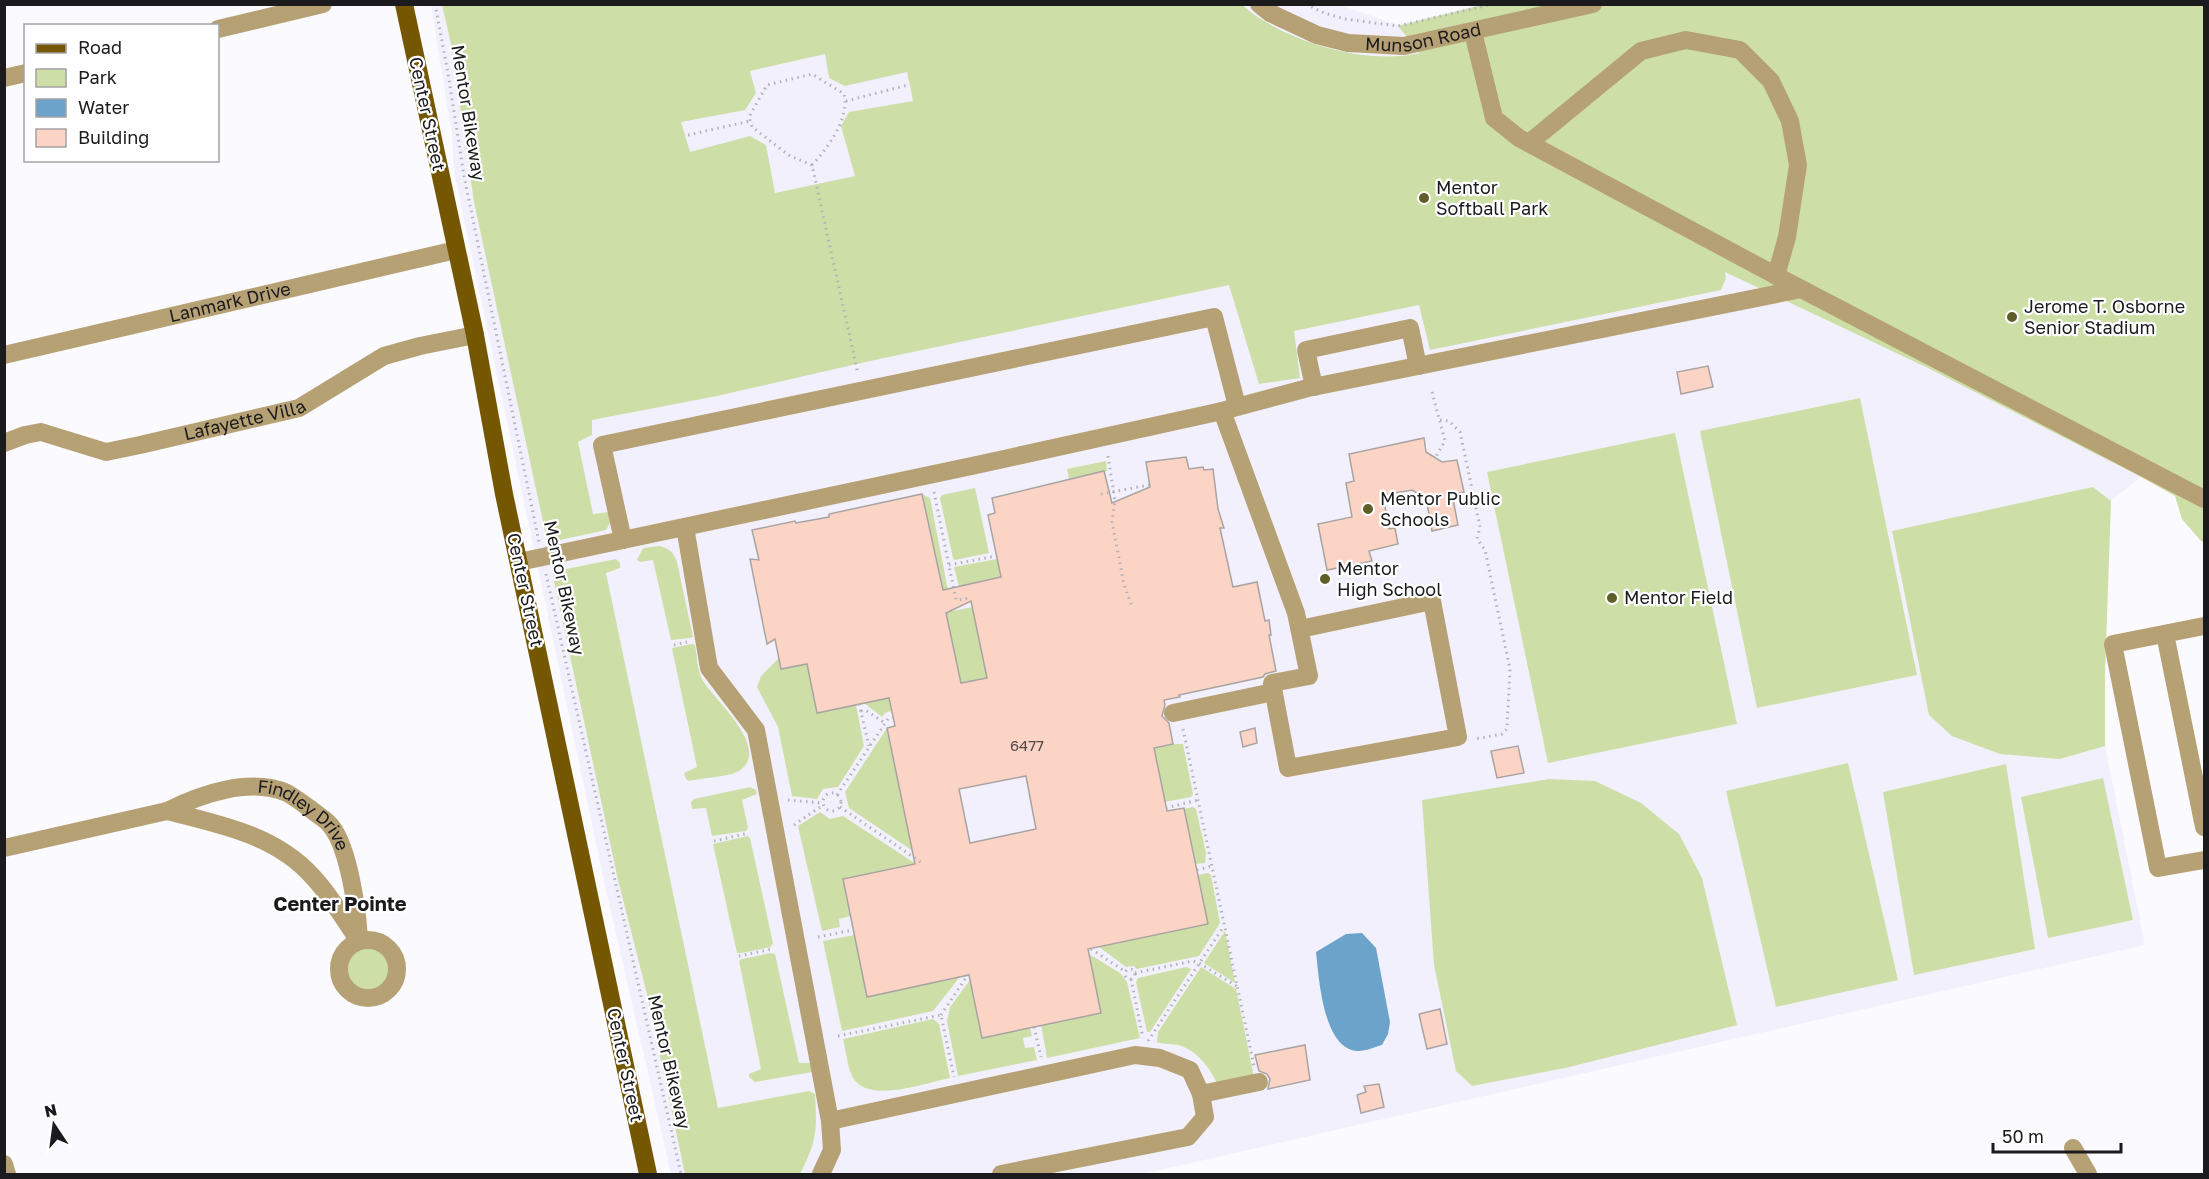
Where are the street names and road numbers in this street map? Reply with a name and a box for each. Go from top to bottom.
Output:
street label: Munson Road [1365,17,1483,56]
street label: Mentor Bikeway [447,43,491,182]
street label: Center Street [405,55,451,173]
street label: Lanmark Drive [167,277,293,326]
street label: Lafayette Villa [181,394,310,444]
street label: Mentor Bikeway [540,518,590,657]
street label: Center Street [503,531,549,649]
street label: Findley Drive [257,775,354,853]
street label: Mentor Bikeway [644,992,696,1131]
street label: Center Street [603,1006,649,1124]

